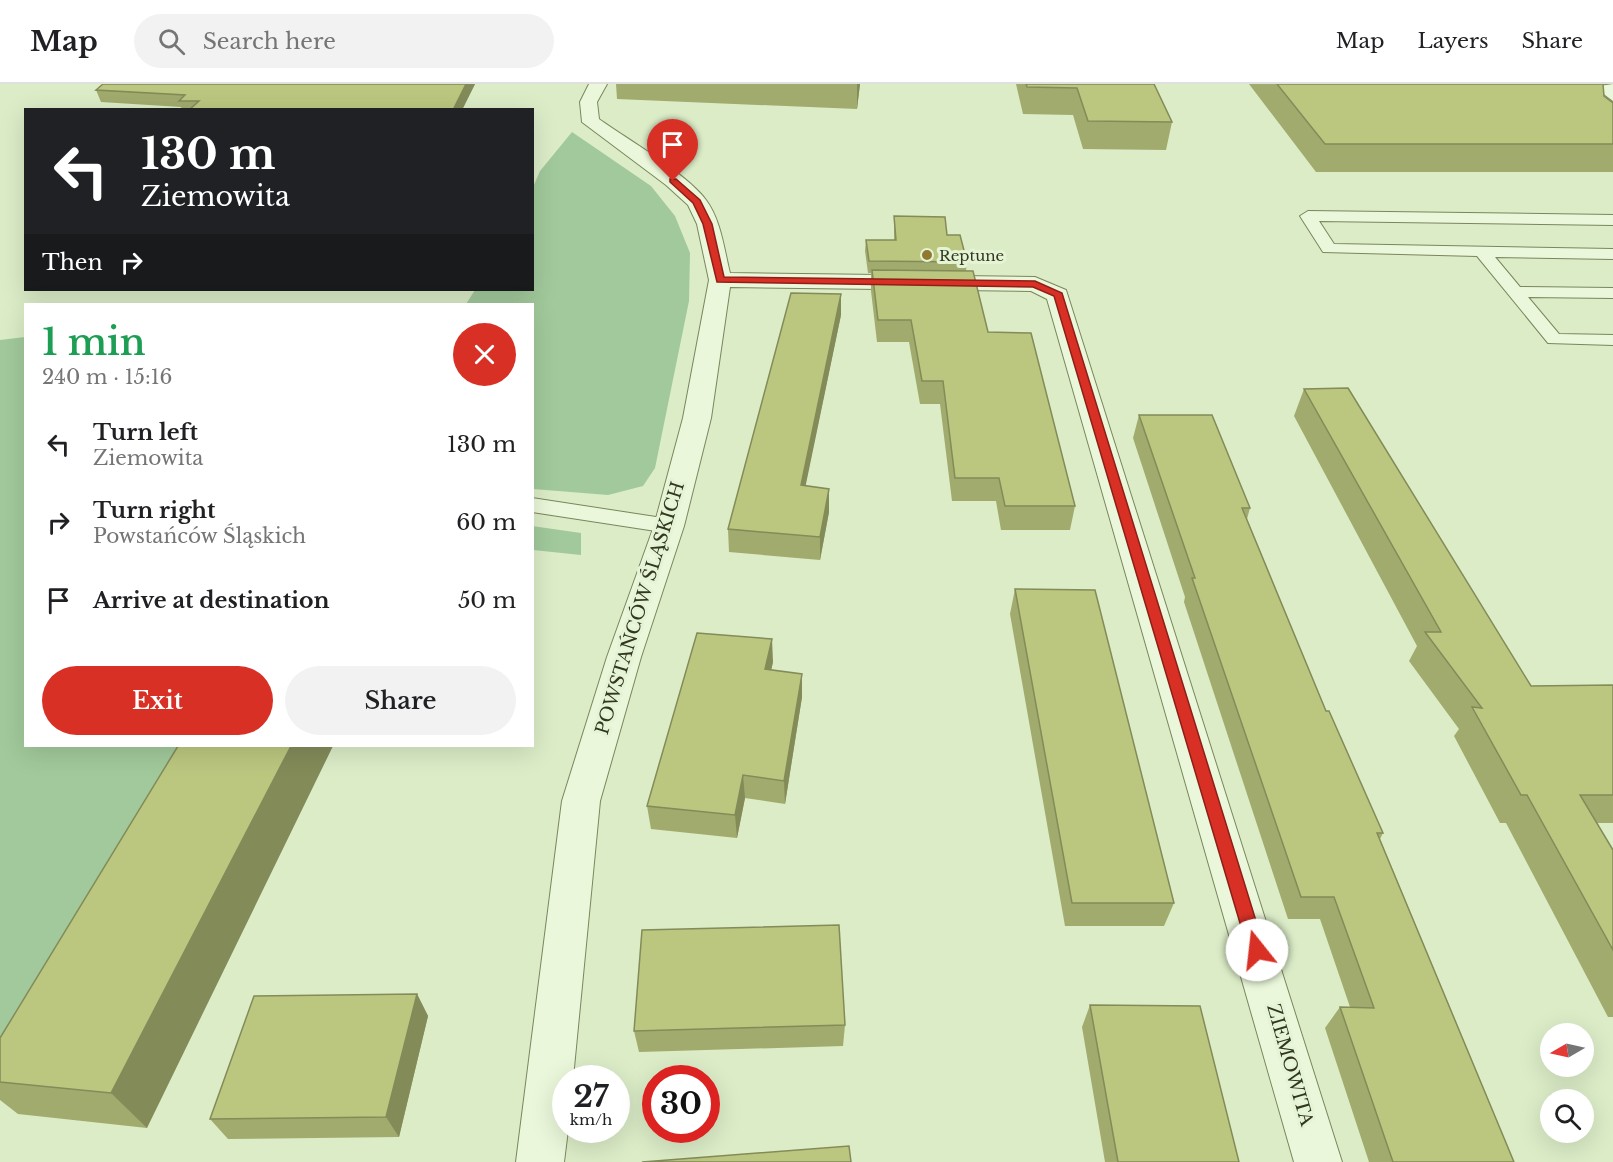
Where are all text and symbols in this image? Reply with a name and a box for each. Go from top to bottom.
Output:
search box [134,14,554,68]
text: Map [30,24,98,59]
icon: search [155,25,188,58]
text: Search here [203,28,336,55]
text: Map [1336,28,1385,54]
text: Layers [1418,28,1489,54]
text: Share [1522,28,1583,54]
pin [647,119,698,181]
text: 130 m [141,128,275,180]
icon: arrive [656,128,689,161]
icon: left [42,132,120,210]
text: Ziemowita [141,180,290,213]
icon: right [115,246,148,279]
place label: Reptune [939,246,1004,265]
marker: Reptune [920,248,934,262]
text: Then [42,249,103,276]
text: 1 min [42,320,146,365]
button: close [453,323,516,386]
text: 240 m · 15:16 [42,365,172,389]
text: Turn left [93,419,198,446]
icon: left [42,428,75,461]
text: 130 m [447,431,516,458]
text: Ziemowita [93,446,203,470]
street label: POWSTAŃCÓW ŚLĄSKICH [590,479,689,737]
text: Turn right [93,497,215,524]
icon: right [42,506,75,539]
text: 60 m [456,509,516,536]
text: Powstańców Śląskich [93,524,306,548]
icon: arrive [42,584,75,617]
text: Arrive at destination [93,587,330,614]
text: 50 m [458,587,516,614]
button: Exit [42,666,273,735]
button: Share [285,666,516,735]
position arrow [1225,918,1289,982]
street label: ZIEMOWITA [1262,1001,1318,1130]
north arrow [1540,1023,1594,1077]
map controls [1540,1023,1594,1143]
speed limit sign: 30 [642,1065,720,1143]
text: 27 [573,1078,609,1115]
button: search [1540,1089,1594,1143]
text: km/h [570,1110,612,1129]

